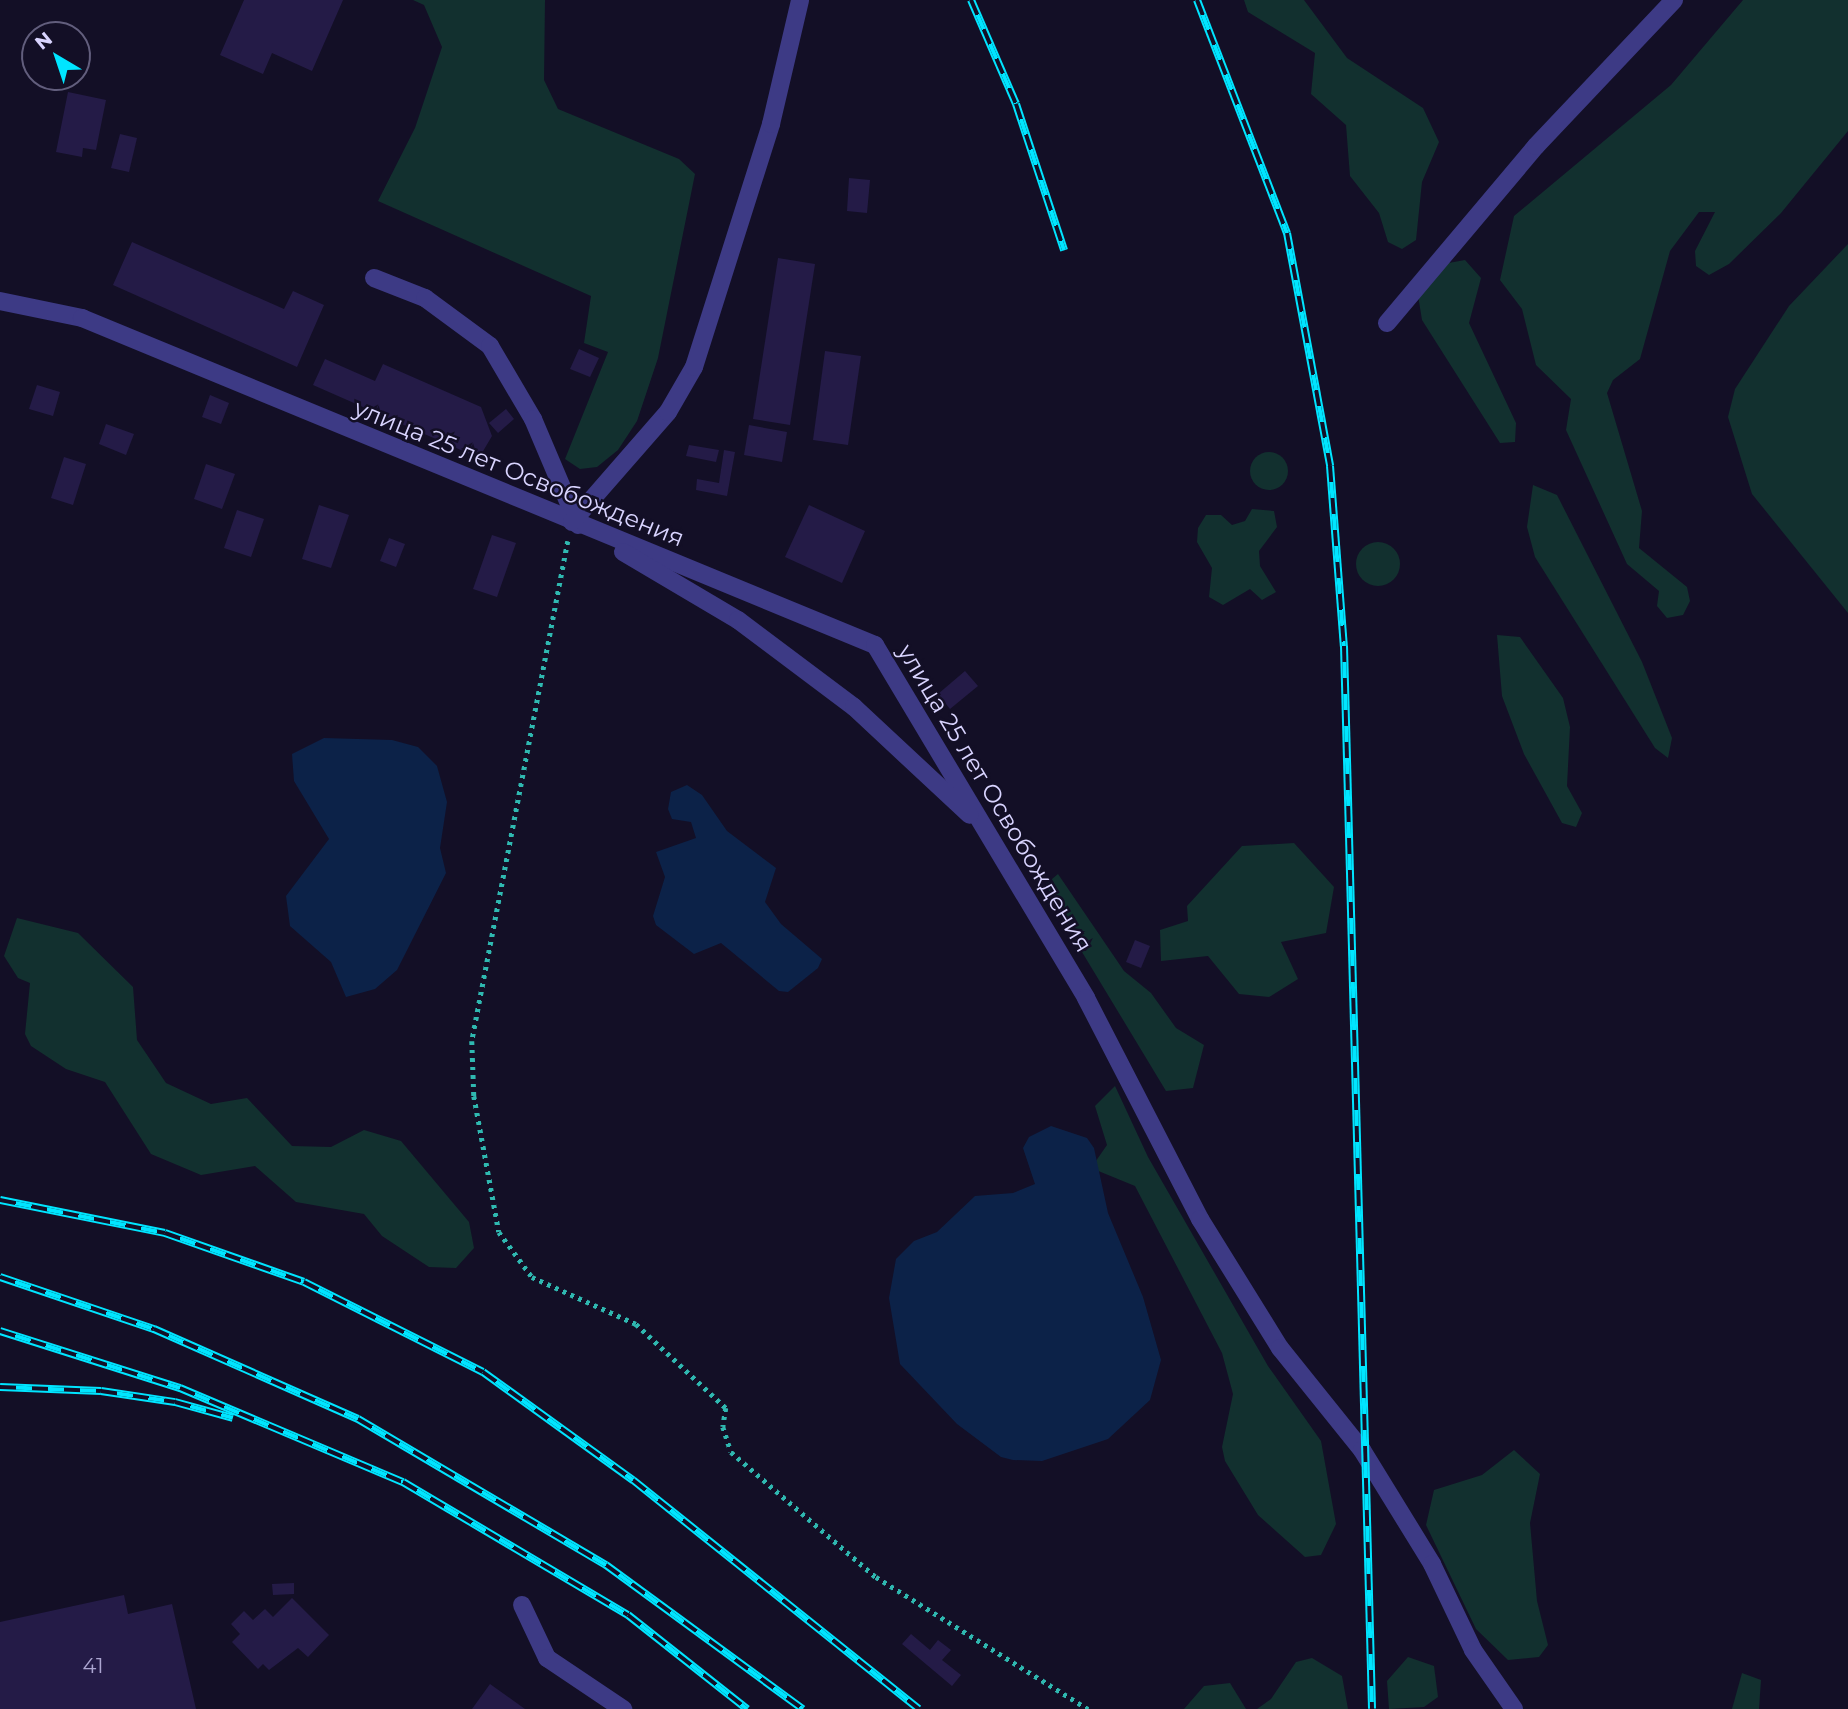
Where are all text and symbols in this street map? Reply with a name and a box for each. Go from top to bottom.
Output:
north arrow [21,21,91,91]
text: N [31,27,57,55]
street label: улица 25 лет Освобождения [350,393,688,553]
street label: улица 25 лет Освобождения [892,639,1098,957]
house number: 41 [83,1653,103,1679]

